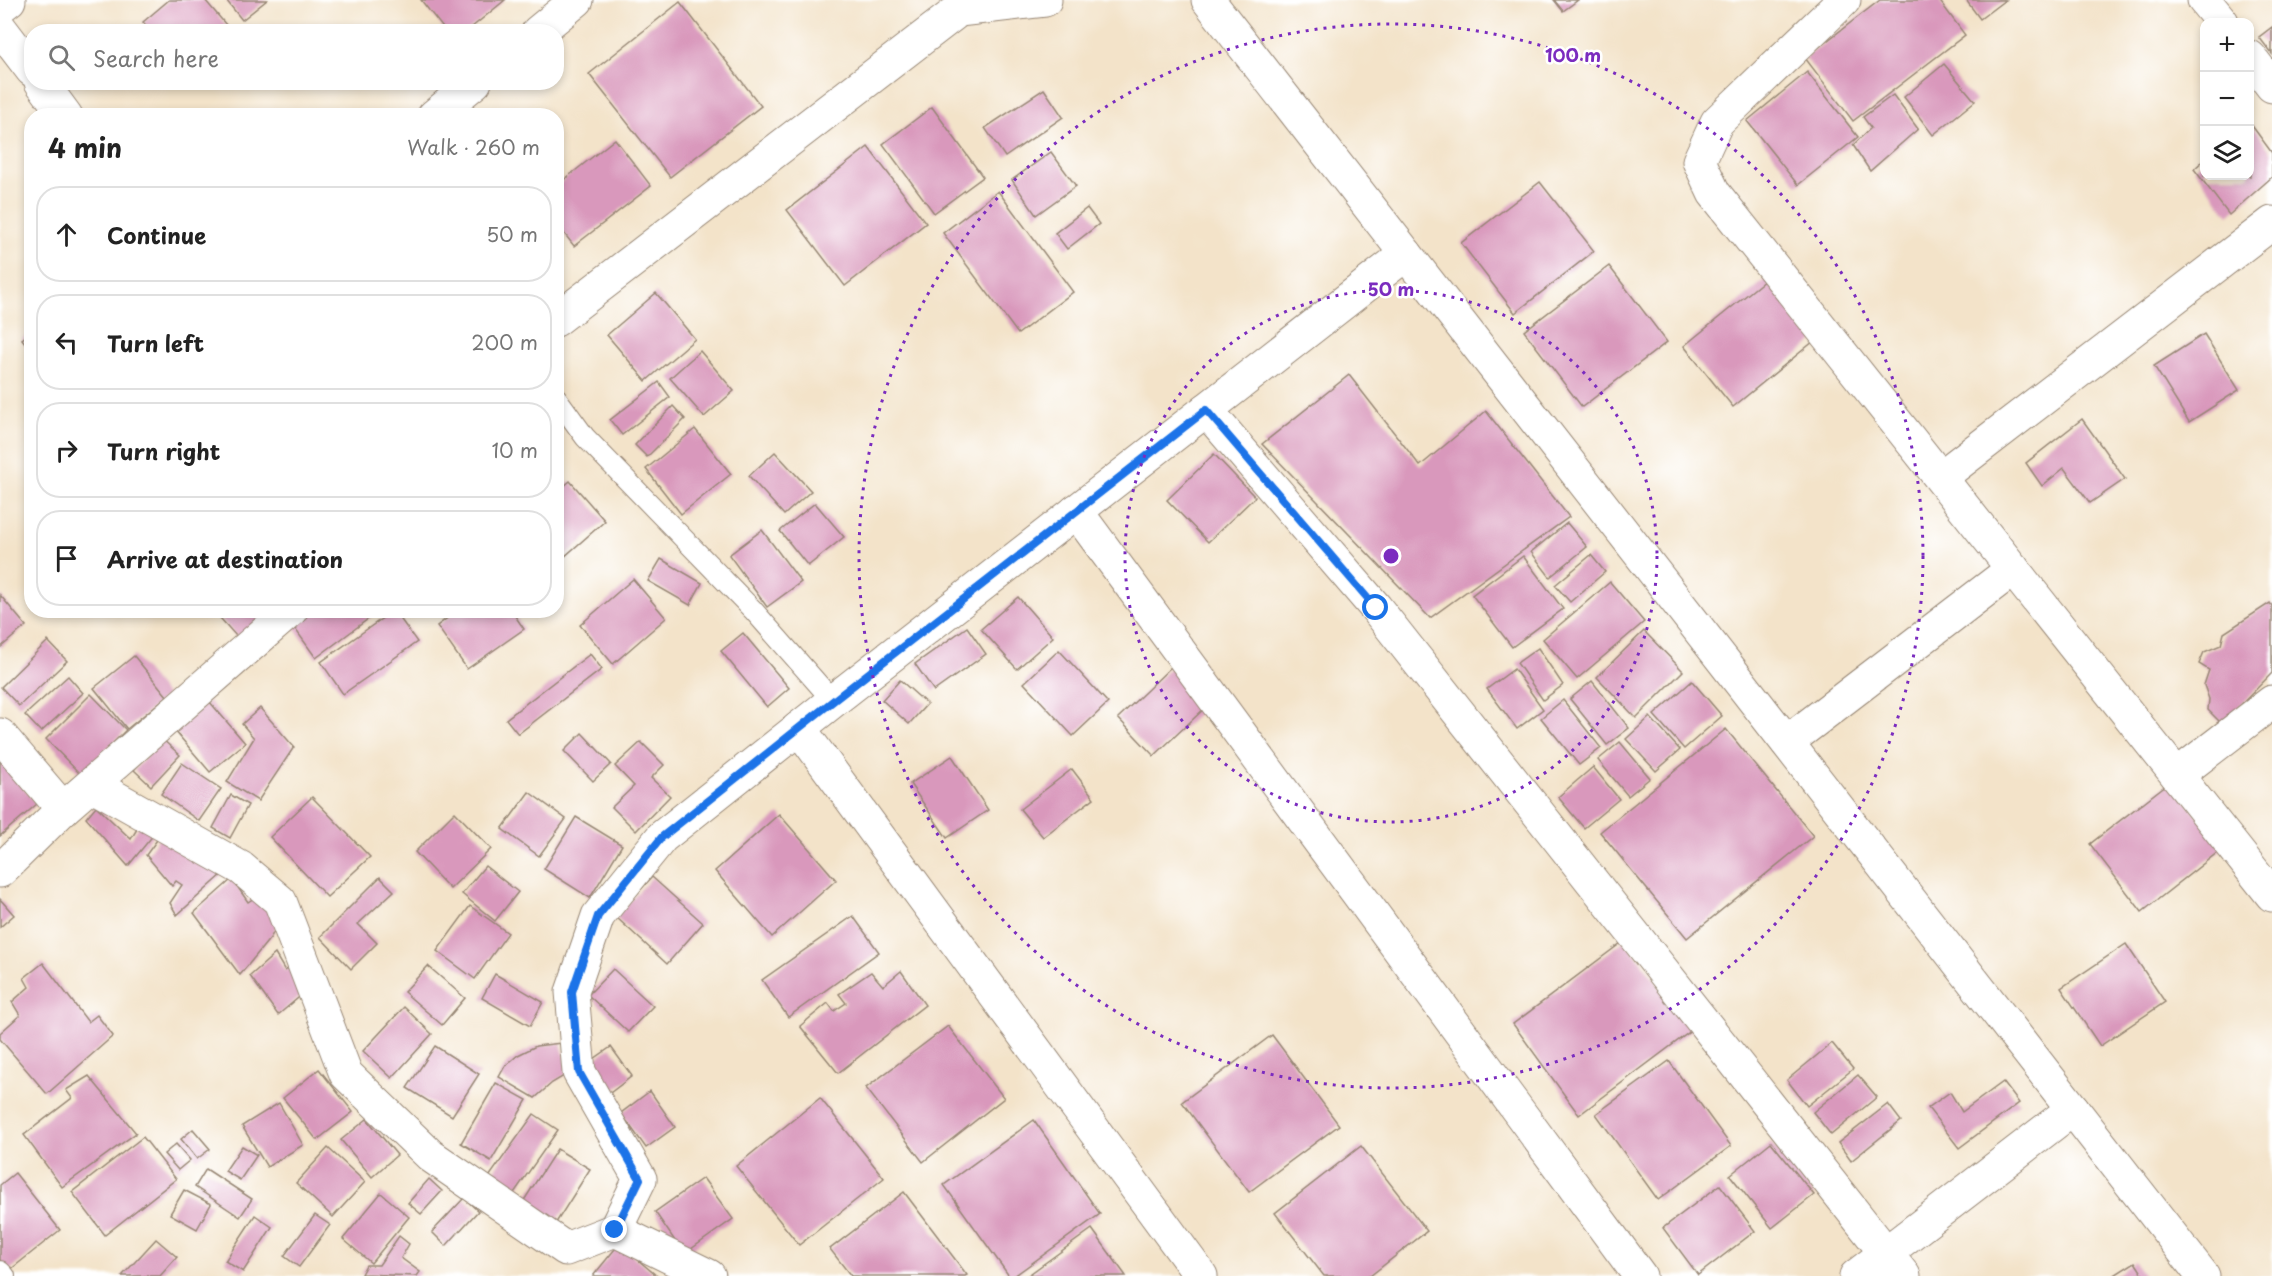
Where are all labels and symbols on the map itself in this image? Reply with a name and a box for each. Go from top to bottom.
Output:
text: 100 m [1545,41,1601,68]
text: 50 m [1368,275,1414,302]
centre of rings [1381,546,1401,566]
route start [1362,594,1388,620]
route end [601,1216,627,1242]

